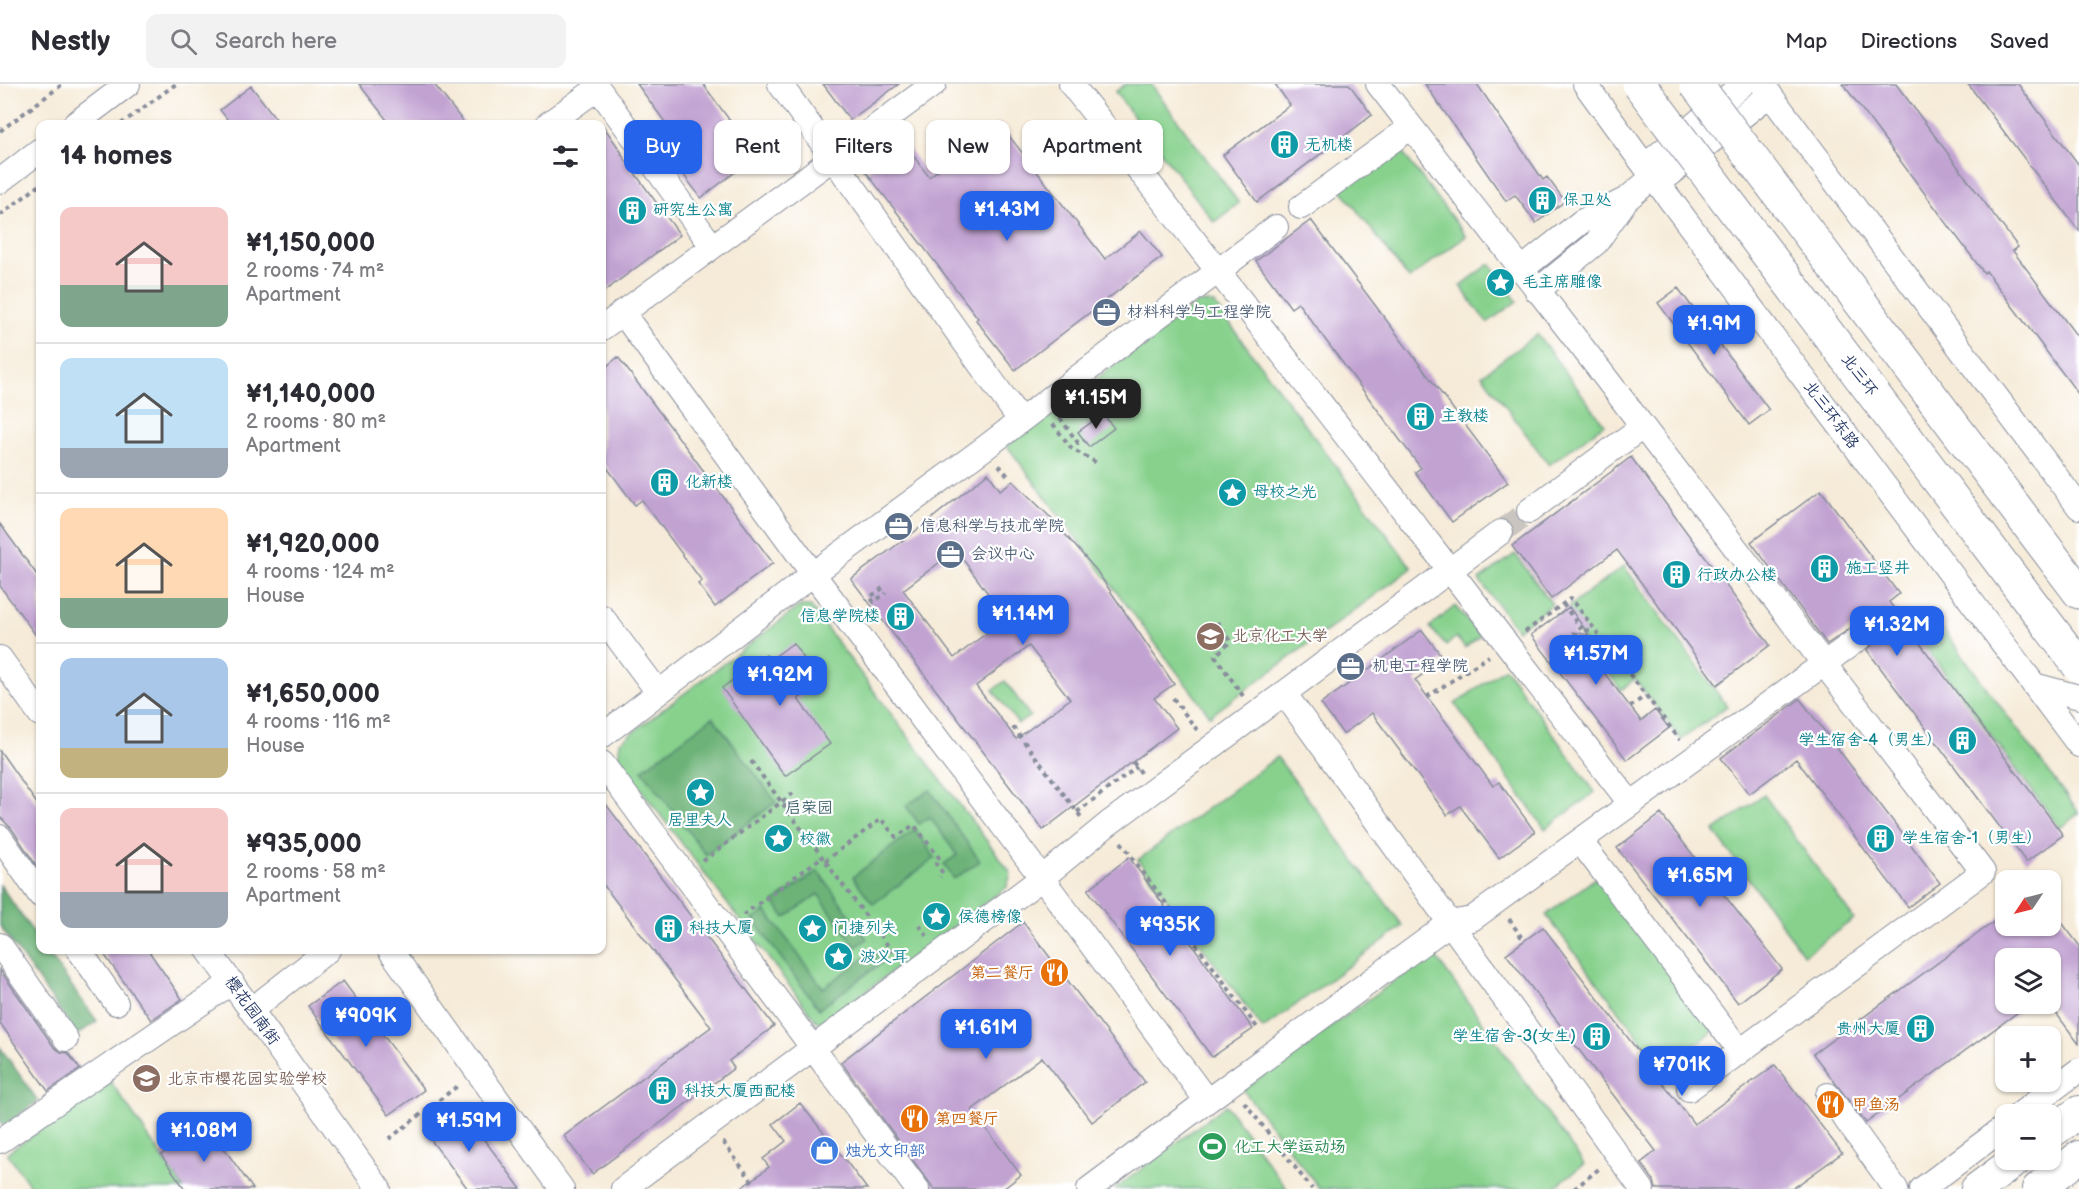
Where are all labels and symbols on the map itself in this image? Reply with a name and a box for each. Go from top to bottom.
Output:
building icon: 无机楼 [1268,129,1300,161]
place label: 无机楼 [1305,136,1353,155]
building icon: 保卫处 [1526,184,1558,216]
pin: ¥1.43M [958,191,1056,242]
place label: 保卫处 [1563,191,1612,210]
building icon: 研究生公寓 [616,194,648,226]
place label: 研究生公寓 [653,201,733,220]
place icon: 毛主席雕像 [1485,266,1517,298]
place label: 毛主席雕像 [1522,273,1602,292]
office icon: 材料科学与工程学院 [1090,296,1122,328]
place label: 材料科学与工程学院 [1127,303,1271,322]
pin: ¥1.9M [1672,305,1756,356]
street label: 北三环 [1837,350,1881,400]
street label: 北三环东路 [1799,377,1863,453]
pin: ¥1.15M [1047,379,1145,430]
building icon: 主教楼 [1404,400,1436,432]
place label: 主教楼 [1441,407,1489,426]
building icon: 化新楼 [648,466,680,498]
place label: 化新楼 [685,473,733,492]
place icon: 母校之光 [1216,476,1248,508]
place label: 母校之光 [1253,483,1317,502]
office icon: 信息科学与技术学院 [883,510,915,542]
place label: 信息科学与技术学院 [920,517,1064,536]
office icon: 会议中心 [934,538,966,570]
place label: 会议中心 [971,545,1035,564]
building icon: 施工竖井 [1809,552,1841,584]
building icon: 行政办公楼 [1660,559,1692,591]
place label: 施工竖井 [1846,559,1910,578]
place label: 行政办公楼 [1697,566,1777,585]
pin: ¥1.14M [974,595,1072,646]
building icon: 信息学院楼 [885,600,917,632]
pin: ¥1.32M [1848,606,1946,657]
place label: 信息学院楼 [800,607,880,626]
school or university icon: 北京化工大学 [1195,620,1227,652]
place label: 北京化工大学 [1232,627,1328,646]
pin: ¥1.57M [1547,635,1645,686]
office icon: 机电工程学院 [1335,650,1367,682]
pin: ¥1.92M [731,656,829,707]
place label: 机电工程学院 [1372,657,1468,676]
building icon: 学生宿舍-4（男生） [1947,724,1979,756]
place label: 学生宿舍-4（男生） [1798,731,1942,750]
place icon: 居里夫人 [684,776,716,808]
park label: 启荣园 [785,799,833,818]
place label: 居里夫人 [668,811,732,830]
building icon: 学生宿舍-1（男生） [1865,822,1897,854]
place icon: 校徽 [762,823,794,855]
place label: 学生宿舍-1（男生） [1902,829,2042,848]
place label: 校徽 [799,830,831,849]
pin: ¥1.65M [1651,857,1749,908]
north arrow [1995,870,2061,936]
place icon: 侯德榜像 [921,901,953,933]
pin: ¥935K [1128,906,1212,957]
place label: 侯德榜像 [958,908,1022,927]
building icon: 科技大厦 [652,912,684,944]
place icon: 门捷列夫 [796,912,828,944]
place label: 科技大厦 [689,919,753,938]
place label: 门捷列夫 [833,919,897,938]
place icon: 波义耳 [823,941,855,973]
place label: 波义耳 [860,948,908,967]
restaurant icon: 第二餐厅 [1039,957,1071,989]
place label: 第二餐厅 [970,964,1034,983]
street label: 樱花园南街 [221,973,283,1049]
pin: ¥909K [324,997,408,1048]
pin: ¥1.61M [937,1009,1035,1060]
building icon: 贵州大厦 [1905,1013,1937,1045]
building icon: 学生宿舍-3(女生) [1581,1020,1613,1052]
place label: 贵州大厦 [1836,1020,1900,1039]
place label: 学生宿舍-3(女生) [1453,1027,1576,1046]
pin: ¥701K [1640,1046,1724,1097]
school or university icon: 北京市樱花园实验学校 [130,1063,162,1095]
place label: 北京市樱花园实验学校 [167,1070,327,1089]
building icon: 科技大厦西配楼 [647,1075,679,1107]
place label: 科技大厦西配楼 [684,1082,796,1101]
restaurant icon: 甲鱼汤 [1815,1089,1847,1121]
place label: 甲鱼汤 [1852,1096,1900,1115]
pin: ¥1.59M [420,1102,518,1153]
restaurant icon: 第四餐厅 [898,1103,930,1135]
place label: 第四餐厅 [935,1110,999,1129]
pin: ¥1.08M [155,1112,253,1163]
sports icon: 化工大学运动场 [1197,1131,1229,1163]
shop icon: 烛光文印部 [808,1135,840,1167]
place label: 化工大学运动场 [1234,1138,1346,1157]
place label: 烛光文印部 [845,1142,925,1161]

